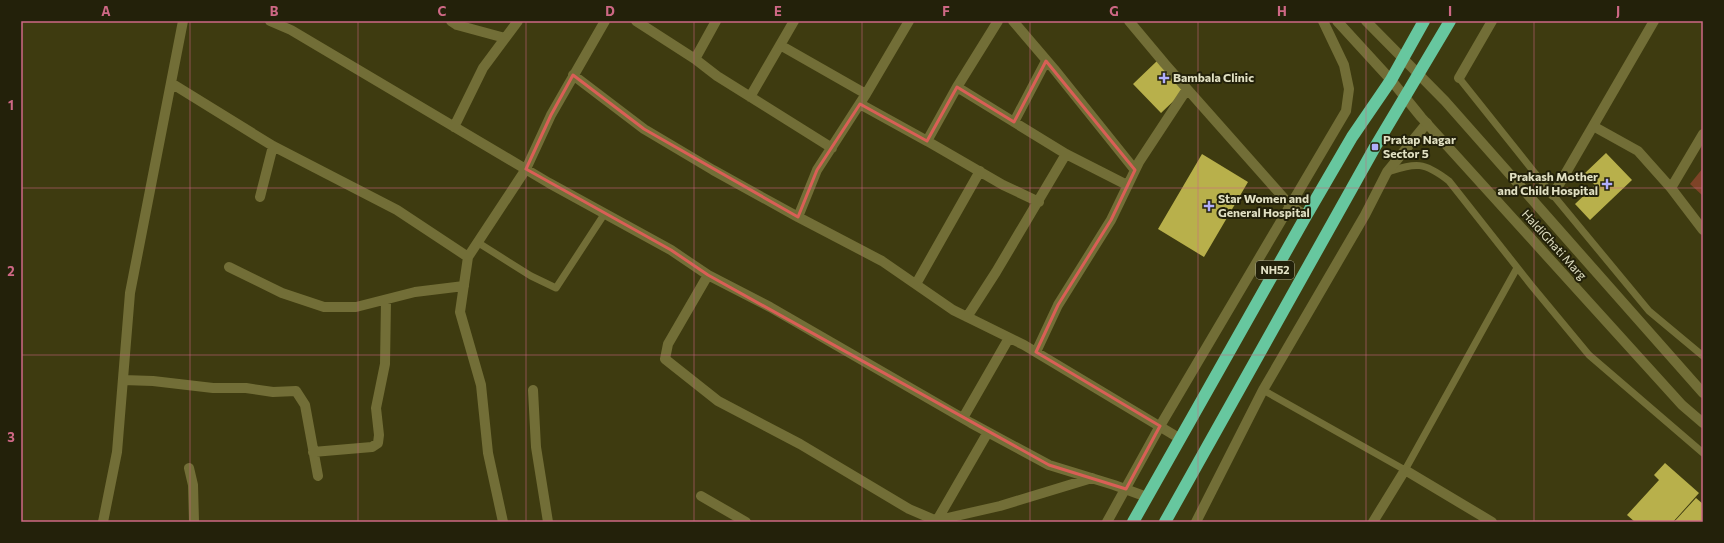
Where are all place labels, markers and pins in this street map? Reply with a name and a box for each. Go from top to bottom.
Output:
place label: Bambala Clinic [1173,70,1254,84]
marker: Bambala Clinic [1158,72,1170,84]
place label: Pratap Nagar Sector 5 [1383,132,1456,160]
marker: Pratap Nagar Sector 5 [1370,142,1380,152]
place label: Prakash Mother and Child Hospital [1498,169,1598,197]
marker: Prakash Mother and Child Hospital [1601,178,1613,190]
place label: Star Women and General Hospital [1218,191,1310,219]
marker: Star Women and General Hospital [1203,200,1215,212]

